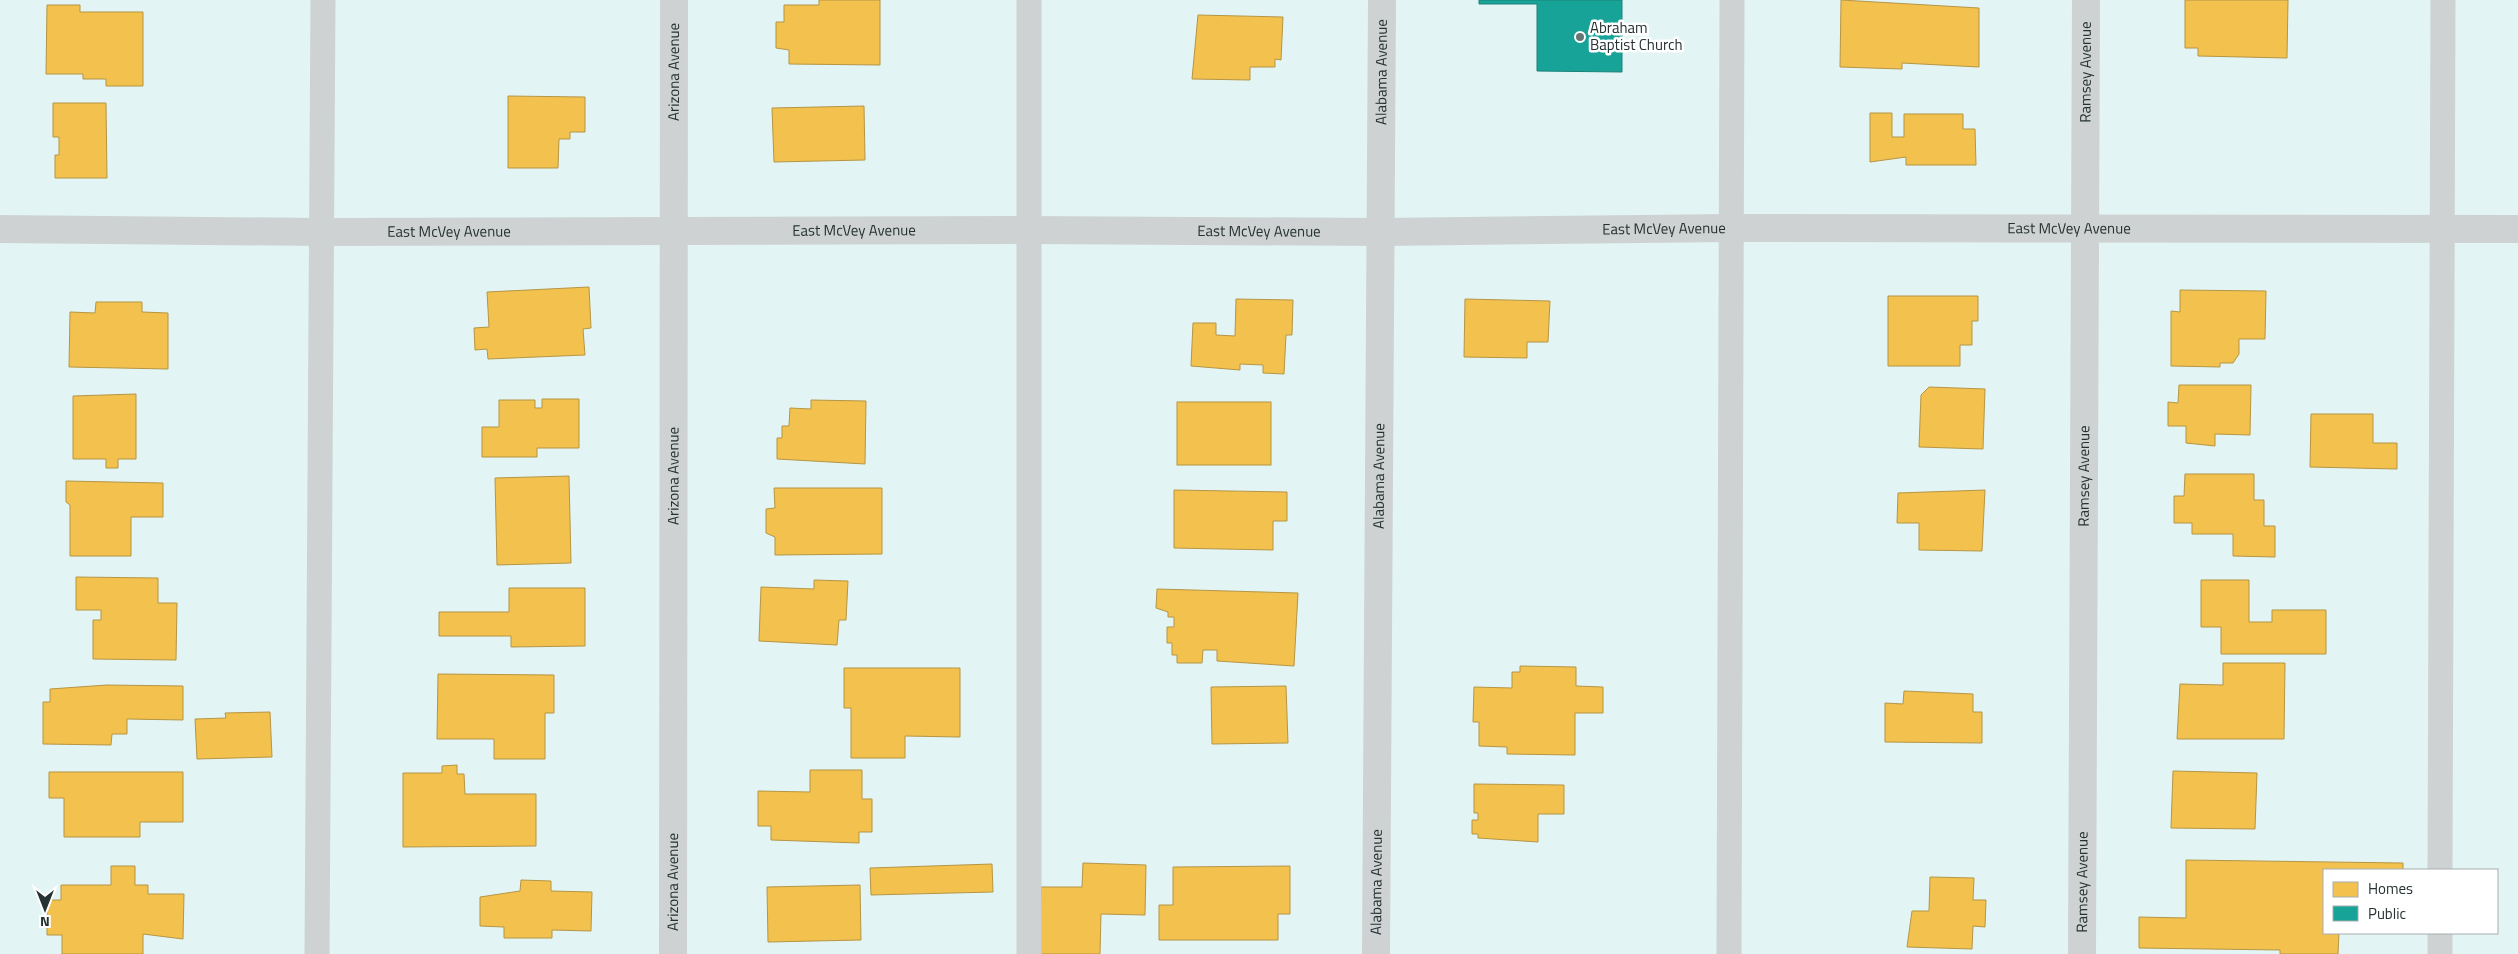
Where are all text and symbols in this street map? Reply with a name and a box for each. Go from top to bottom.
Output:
place label: Abraham Baptist Church [1590,16,1683,56]
street label: Alabama Avenue [1369,19,1393,125]
street label: Ramsey Avenue [2073,21,2097,123]
street label: Arizona Avenue [662,23,685,121]
marker: Abraham Baptist Church [1574,31,1586,43]
street label: East McVey Avenue [1602,216,1726,240]
street label: East McVey Avenue [2007,216,2131,240]
street label: East McVey Avenue [792,218,916,242]
street label: East McVey Avenue [387,219,511,243]
street label: East McVey Avenue [1197,219,1321,243]
street label: Alabama Avenue [1367,423,1390,529]
street label: Ramsey Avenue [2072,425,2095,527]
street label: Arizona Avenue [661,427,685,525]
street label: Alabama Avenue [1364,829,1388,935]
street label: Ramsey Avenue [2070,831,2094,933]
street label: Arizona Avenue [661,833,684,931]
legend [2323,869,2498,934]
text: Homes [2368,877,2413,900]
north arrow [20,884,70,934]
text: Public [2368,902,2406,925]
text: N [40,912,50,933]

